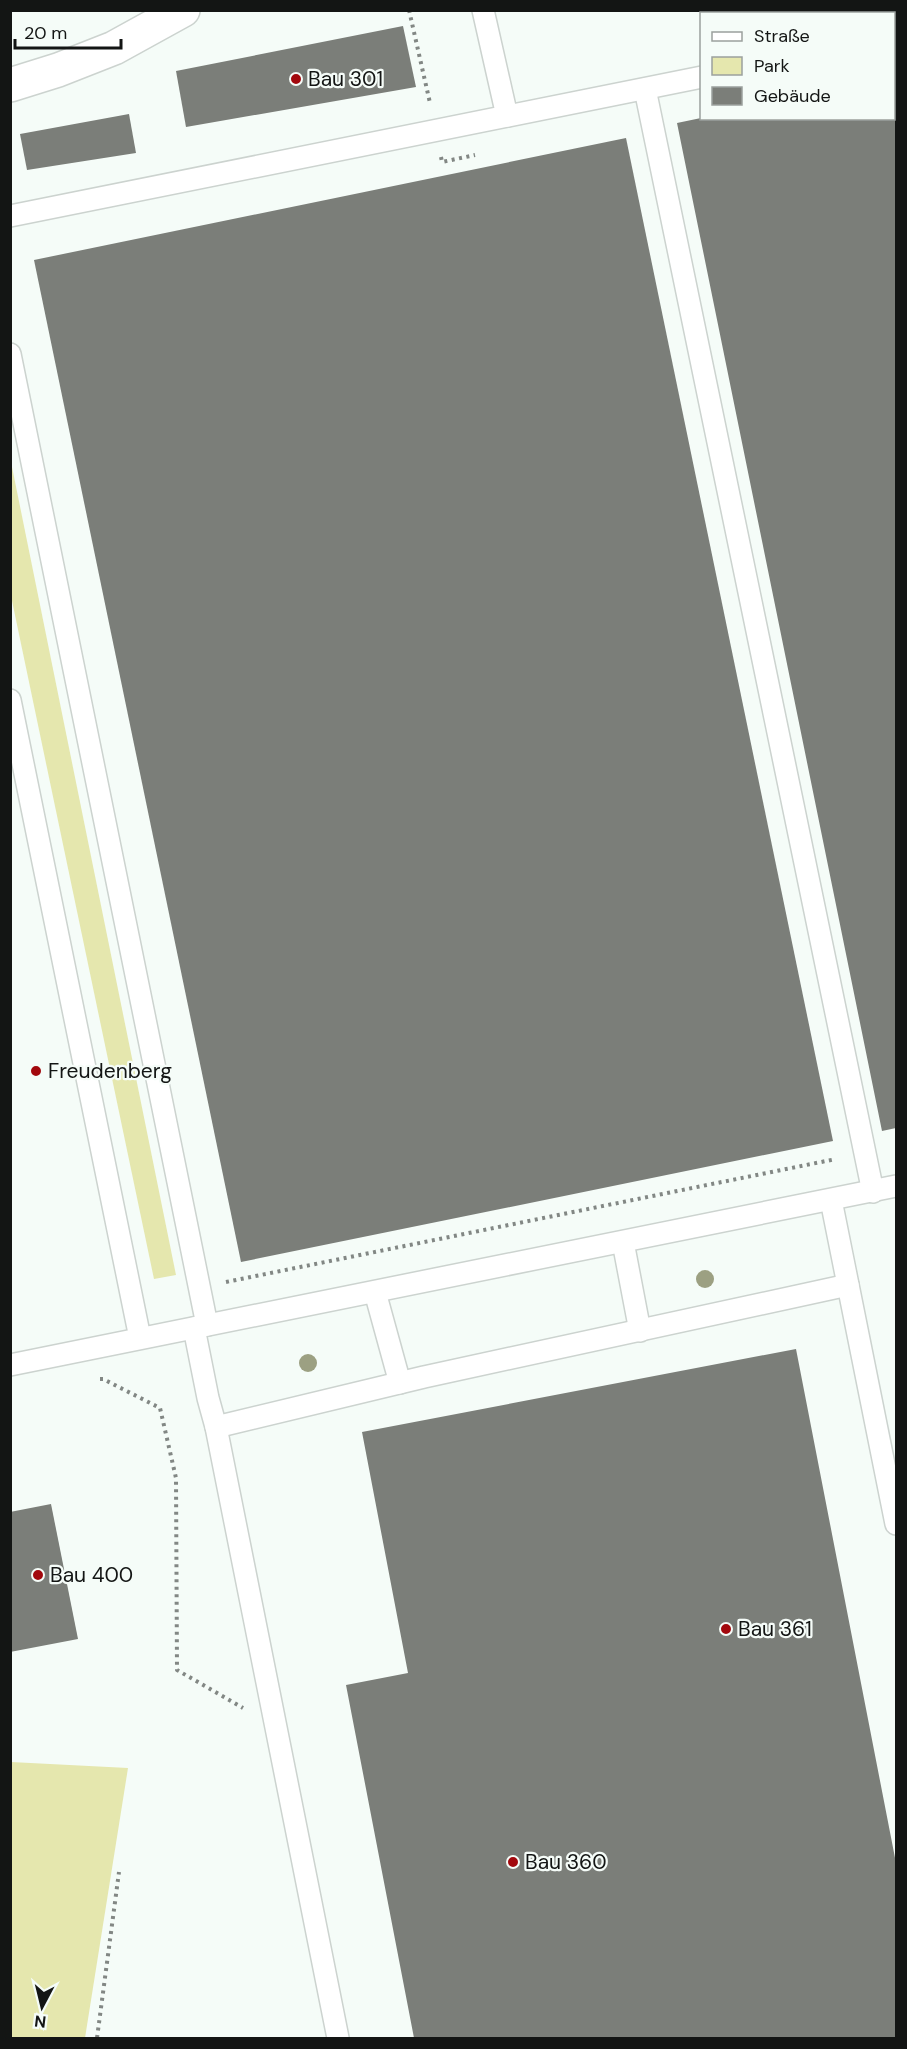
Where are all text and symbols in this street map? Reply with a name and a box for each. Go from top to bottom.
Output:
scale bar [15,12,122,50]
legend [700,12,895,120]
text: 20 m [24,21,67,45]
text: Straße [754,24,810,48]
text: Park [754,54,790,78]
place label: Bau 301 [308,65,383,93]
marker: Bau 301 [289,72,303,86]
text: Gebäude [754,84,831,108]
place label: Freudenberg [48,1057,172,1085]
marker: Freudenberg [29,1064,43,1078]
place label: Bau 400 [50,1561,133,1589]
marker: Bau 400 [31,1568,45,1582]
place label: Bau 361 [738,1615,812,1643]
marker: Bau 361 [719,1622,733,1636]
place label: Bau 360 [525,1848,607,1876]
marker: Bau 360 [506,1855,520,1869]
north arrow [12,1977,72,2037]
text: N [33,2010,47,2033]

